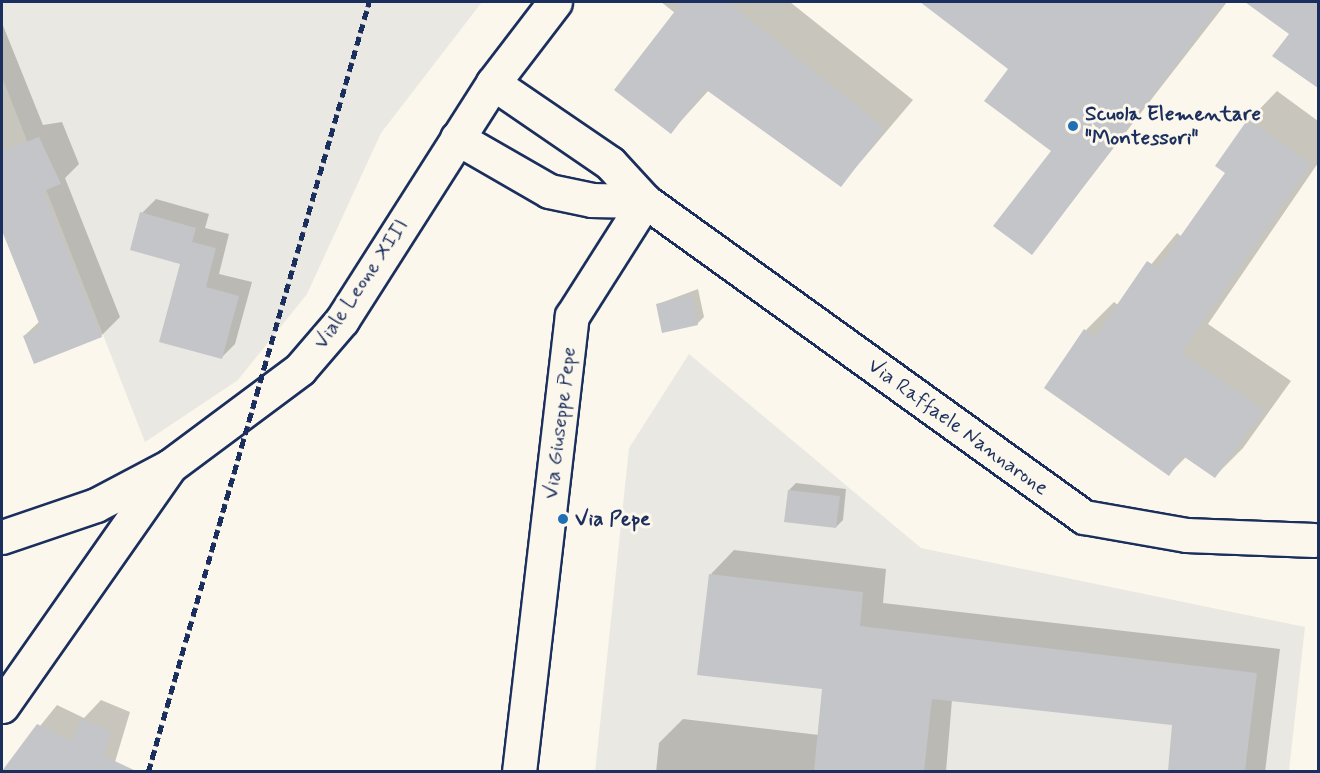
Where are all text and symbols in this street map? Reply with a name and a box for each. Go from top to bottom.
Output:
place label: Scuola Elementare "Montessori" [1085,101,1261,151]
marker: Scuola Elementare "Montessori" [1066,119,1080,133]
street label: Viale Leone XIII [308,214,414,354]
street label: Via Giuseppe Pepe [538,346,582,500]
street label: Via Raffaele Nannarone [863,353,1053,501]
place label: Via Pepe [575,506,649,532]
marker: Via Pepe [556,512,570,526]

